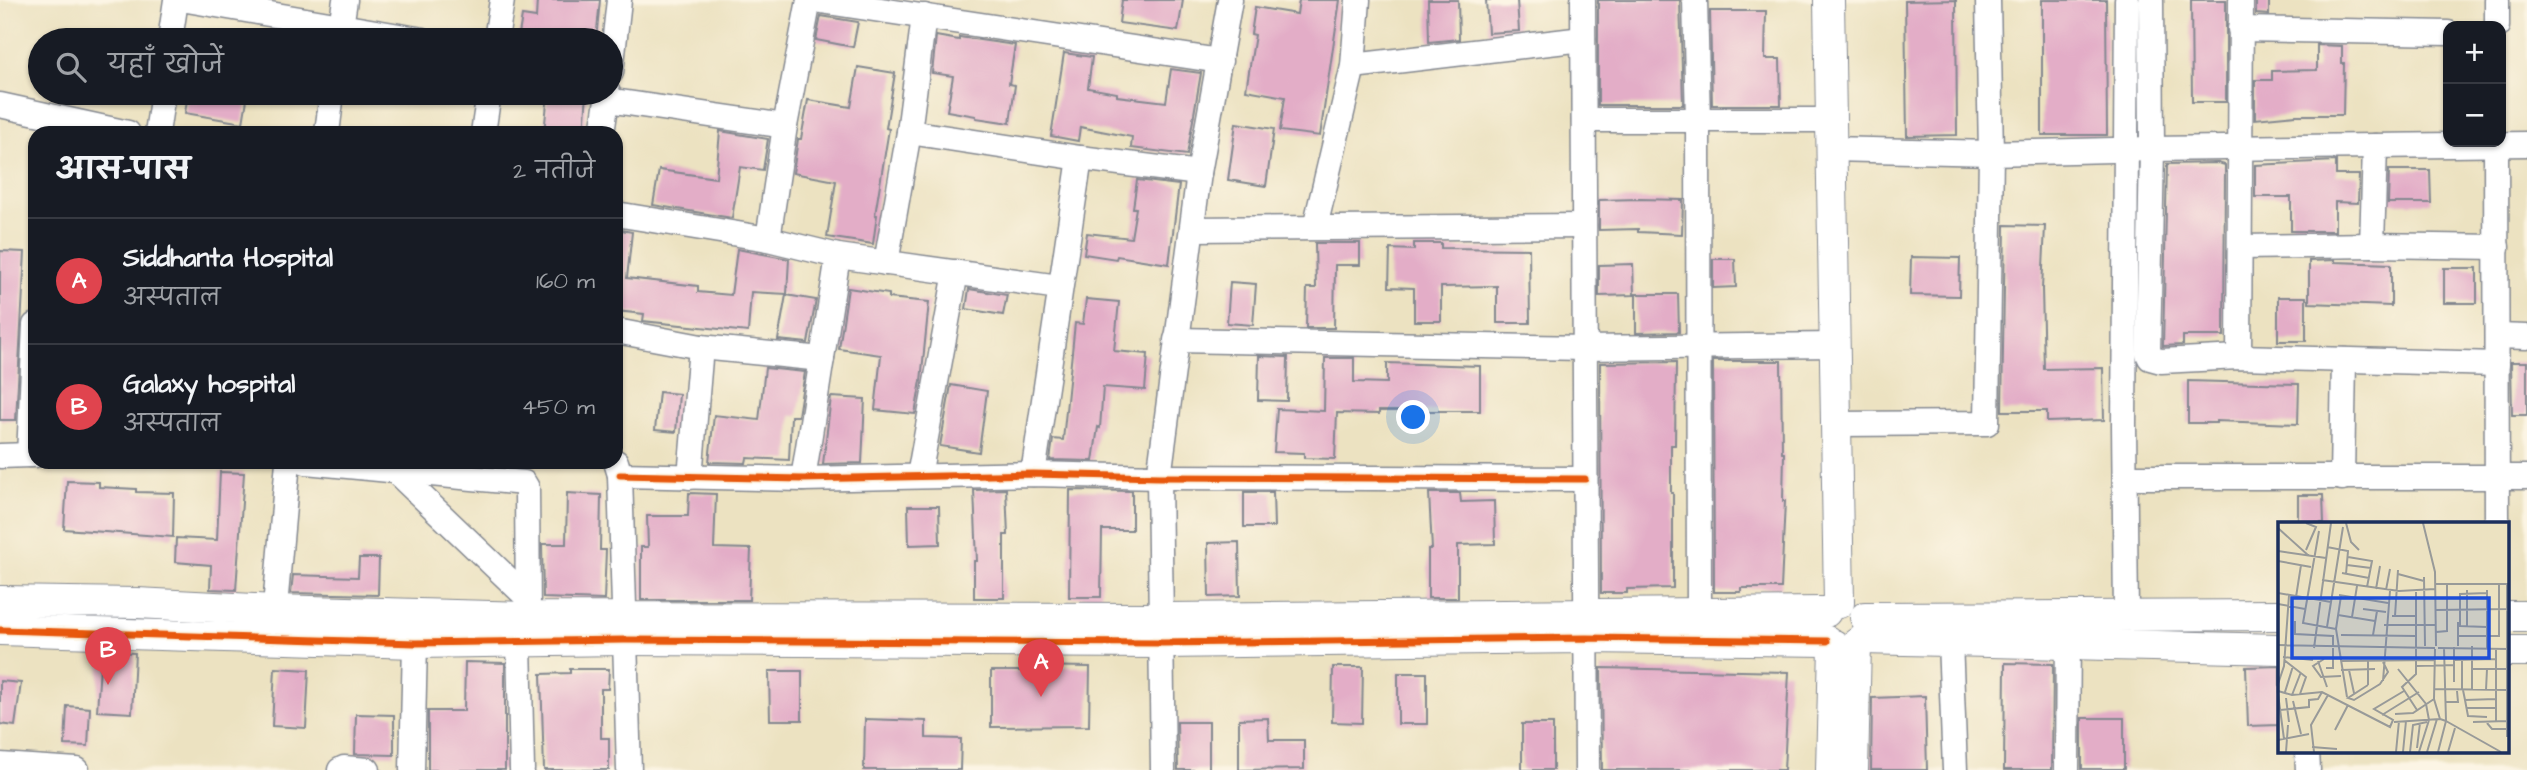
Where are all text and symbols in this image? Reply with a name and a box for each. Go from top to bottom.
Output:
map controls [2443,21,2506,147]
button: + [2443,21,2506,84]
search box [28,28,623,105]
text: यहाँ खोजें [108,47,224,83]
icon: search [52,48,90,86]
button: − [2443,84,2506,147]
text: आस-पास [56,149,190,191]
text: 2 नतीजे [513,155,595,187]
text: Siddhanta Hospital [123,240,333,276]
text: A [72,265,86,297]
text: 160 m [536,265,595,297]
text: अस्पताल [123,282,221,314]
text: Galaxy hospital [123,366,295,402]
text: B [71,391,87,423]
text: 450 m [521,391,595,423]
your location [1396,400,1430,434]
text: अस्पताल [123,408,221,440]
inset map [2278,522,2510,752]
pin: B [85,627,131,685]
pin: A [1018,639,1064,697]

